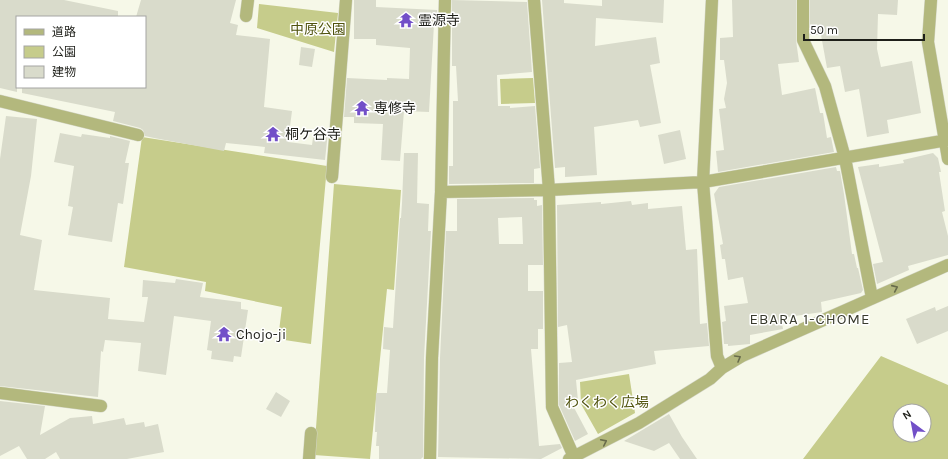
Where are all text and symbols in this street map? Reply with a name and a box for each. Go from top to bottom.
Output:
temple icon: 霊源寺 [397,11,415,29]
place label: 霊源寺 [418,12,460,29]
legend [16,16,146,88]
scale bar [804,16,924,42]
park label: 中原公園 [290,21,346,38]
text: 50 m [810,23,838,37]
text: 道路 [52,25,76,39]
text: 公園 [52,45,76,59]
text: 建物 [52,65,76,79]
temple icon: 専修寺 [353,99,371,117]
place label: 専修寺 [374,100,416,117]
temple icon: 桐ケ谷寺 [264,125,282,143]
place label: 桐ケ谷寺 [285,126,341,143]
one-way arrow [891,285,898,293]
district label: EBARA 1-CHOME [750,310,870,328]
temple icon: Chojo-ji [215,325,233,343]
place label: Chojo-ji [236,326,286,343]
one-way arrow [734,356,741,363]
park label: わくわく広場 [565,394,649,411]
north arrow [892,403,932,443]
text: N [900,407,914,423]
one-way arrow [600,439,608,447]

